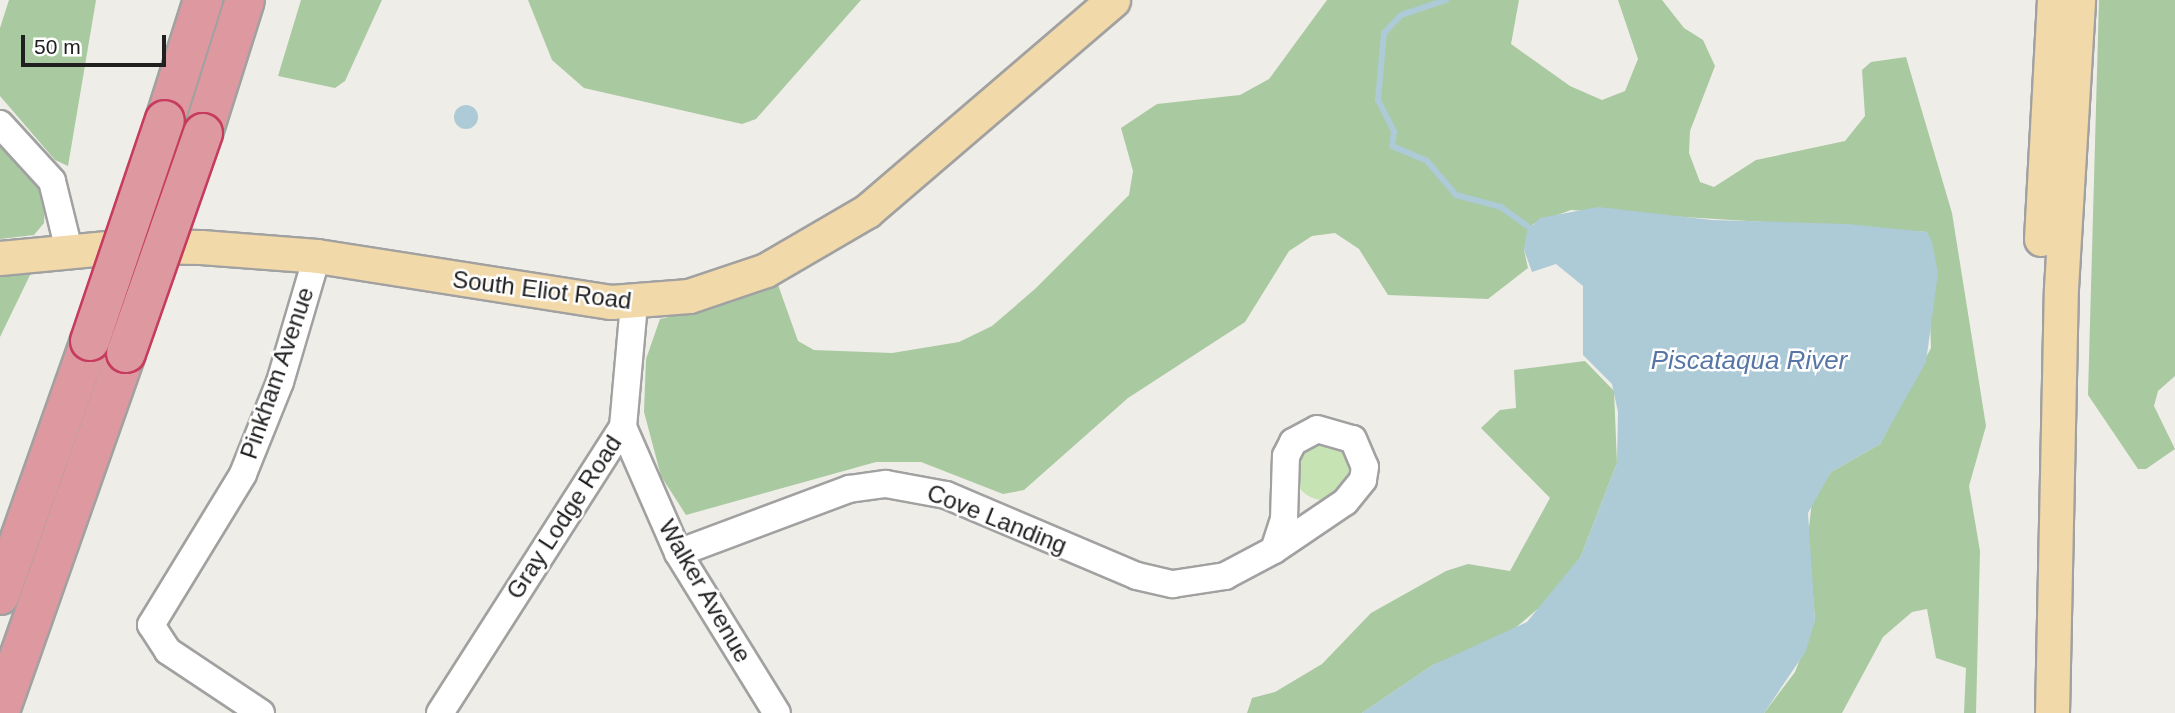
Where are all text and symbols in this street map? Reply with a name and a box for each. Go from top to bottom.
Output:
scale bar [24,21,170,65]
text: 50 m [34,35,81,58]
street label: South Eliot Road [451,265,633,315]
street label: Pinkham Avenue [234,283,320,463]
water label: Piscataqua River [1651,345,1847,377]
street label: Gray Lodge Road [500,430,628,604]
street label: Cove Landing [923,478,1071,560]
street label: Walker Avenue [652,514,758,668]

